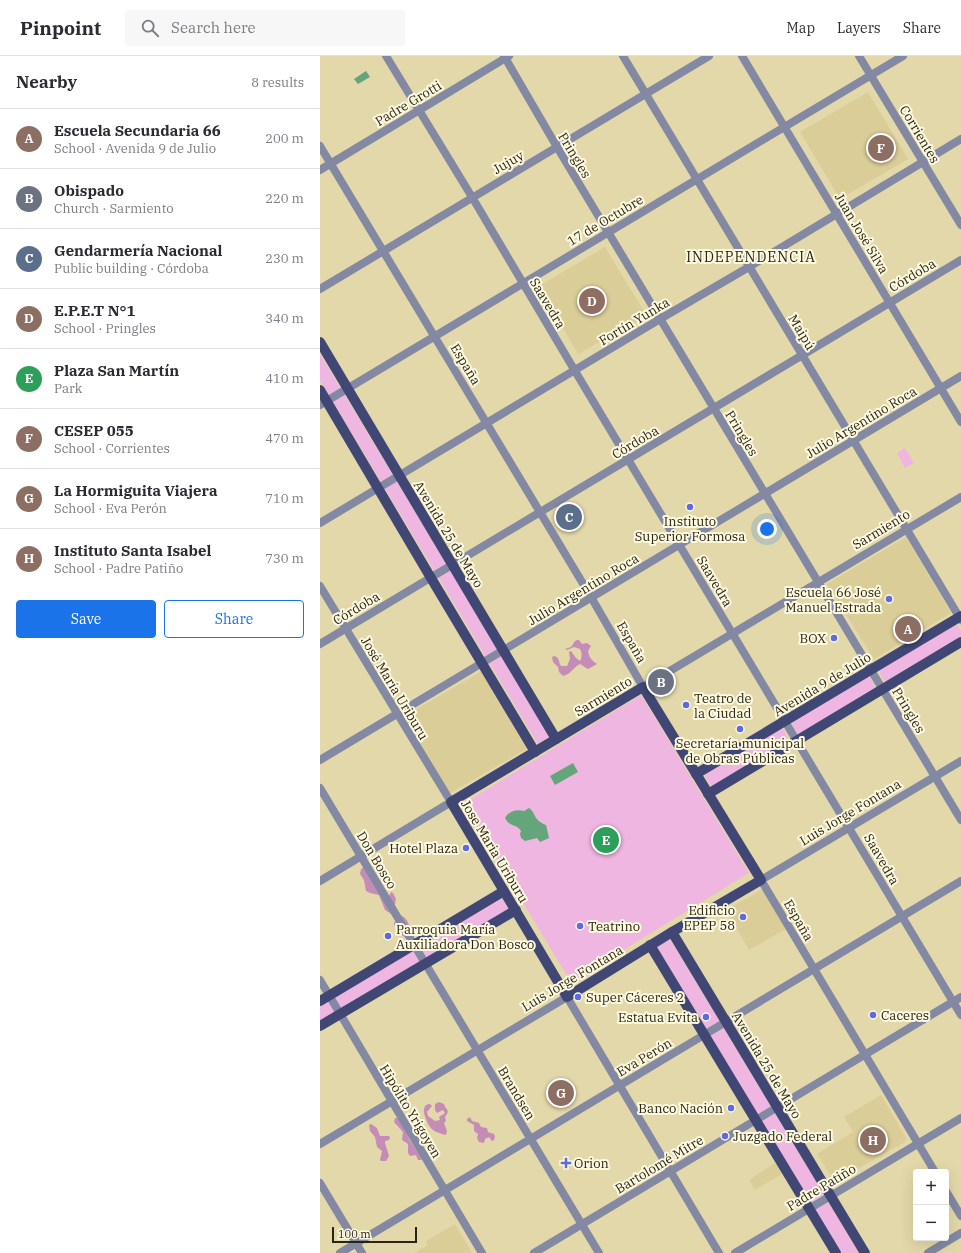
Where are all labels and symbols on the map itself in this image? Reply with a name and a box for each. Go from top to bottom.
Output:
street label: Padre Grotti [372,77,444,130]
street label: Corrientes [896,102,943,166]
street label: Pringles [554,129,595,181]
pin: F [868,133,894,163]
street label: Jujuy [490,147,527,178]
street label: Juan José Silva [831,190,892,277]
street label: 17 de Octubre [564,191,646,250]
district label: INDEPENDENCIA [686,248,816,266]
street label: Córdoba [886,255,939,296]
street label: Saavedra [526,275,569,332]
pin: D [579,286,605,316]
street label: Fortín Yunka [596,294,673,349]
street label: Maipú [784,311,819,353]
street label: España [447,340,485,388]
street label: Julio Argentino Roca [803,383,920,462]
street label: Pringles [721,407,762,459]
street label: Córdoba [609,422,662,463]
street label: Avenida 25 de Mayo [410,478,487,591]
pin: C [556,502,582,532]
marker: Instituto Superior Formosa [685,502,695,512]
street label: Sarmiento [849,506,913,553]
place label: Instituto Superior Formosa [635,513,745,545]
your location [757,519,777,539]
street label: Julio Argentino Roca [525,550,642,629]
street label: Saavedra [693,553,736,610]
place label: Escuela 66 José Manuel Estrada [785,584,881,616]
street label: Córdoba [330,588,383,629]
marker: Escuela 66 José Manuel Estrada [884,594,894,604]
pin: A [895,614,921,644]
street label: España [613,618,650,666]
place label: BOX [799,630,826,647]
marker: BOX [829,633,839,643]
street label: José María Uriburu [357,634,432,743]
street label: Avenida 9 de Julio [770,649,874,720]
pin: B [648,667,674,697]
street label: Sarmiento [571,673,635,720]
street label: Pringles [888,684,929,736]
place label: Teatro de la Ciudad [694,690,752,722]
marker: Teatro de la Ciudad [681,700,691,710]
marker: Secretaría municipal de Obras Públicas [735,724,745,734]
place label: Secretaría municipal de Obras Públicas [676,735,804,767]
street label: Luis Jorge Fontana [796,775,904,849]
street label: Jose Maria Uriburu [457,797,532,906]
pin: E [593,825,619,855]
street label: Don Bosco [353,828,400,892]
street label: Saavedra [860,831,903,888]
place label: Hotel Plaza [389,840,458,857]
marker: Hotel Plaza [461,843,471,853]
street label: España [780,896,817,944]
place label: Edificio EPEP 58 [683,902,735,934]
marker: Edificio EPEP 58 [738,912,748,922]
place label: Teatrino [588,918,640,935]
place label: Parroquia María Auxiliadora Don Bosco [396,921,534,953]
marker: Teatrino [575,921,585,931]
marker: Parroquia María Auxiliadora Don Bosco [383,931,393,941]
street label: Luis Jorge Fontana [518,941,626,1015]
place label: Super Cáceres 2 [586,989,684,1006]
marker: Super Cáceres 2 [573,992,583,1002]
place label: Caceres [881,1007,929,1024]
place label: Estatua Evita [618,1009,698,1026]
street label: Avenida 25 de Mayo [728,1009,805,1122]
marker: Caceres [868,1010,878,1020]
marker: Estatua Evita [701,1012,711,1022]
street label: Eva Perón [614,1034,675,1081]
street label: Hipólito Yrigoyen [376,1061,445,1161]
street label: Brandsen [494,1063,539,1123]
pin: G [548,1078,574,1108]
place label: Banco Nación [638,1100,723,1117]
marker: Banco Nación [726,1103,736,1113]
pin: H [860,1125,886,1155]
place label: Juzgado Federal [733,1128,832,1145]
street label: Bartolomé Mitre [612,1131,707,1197]
marker: Juzgado Federal [720,1131,730,1141]
place label: Orion [574,1155,609,1172]
marker: Orion [561,1158,571,1168]
street label: Padre Patiño [783,1160,859,1215]
scale bar [332,1225,417,1244]

